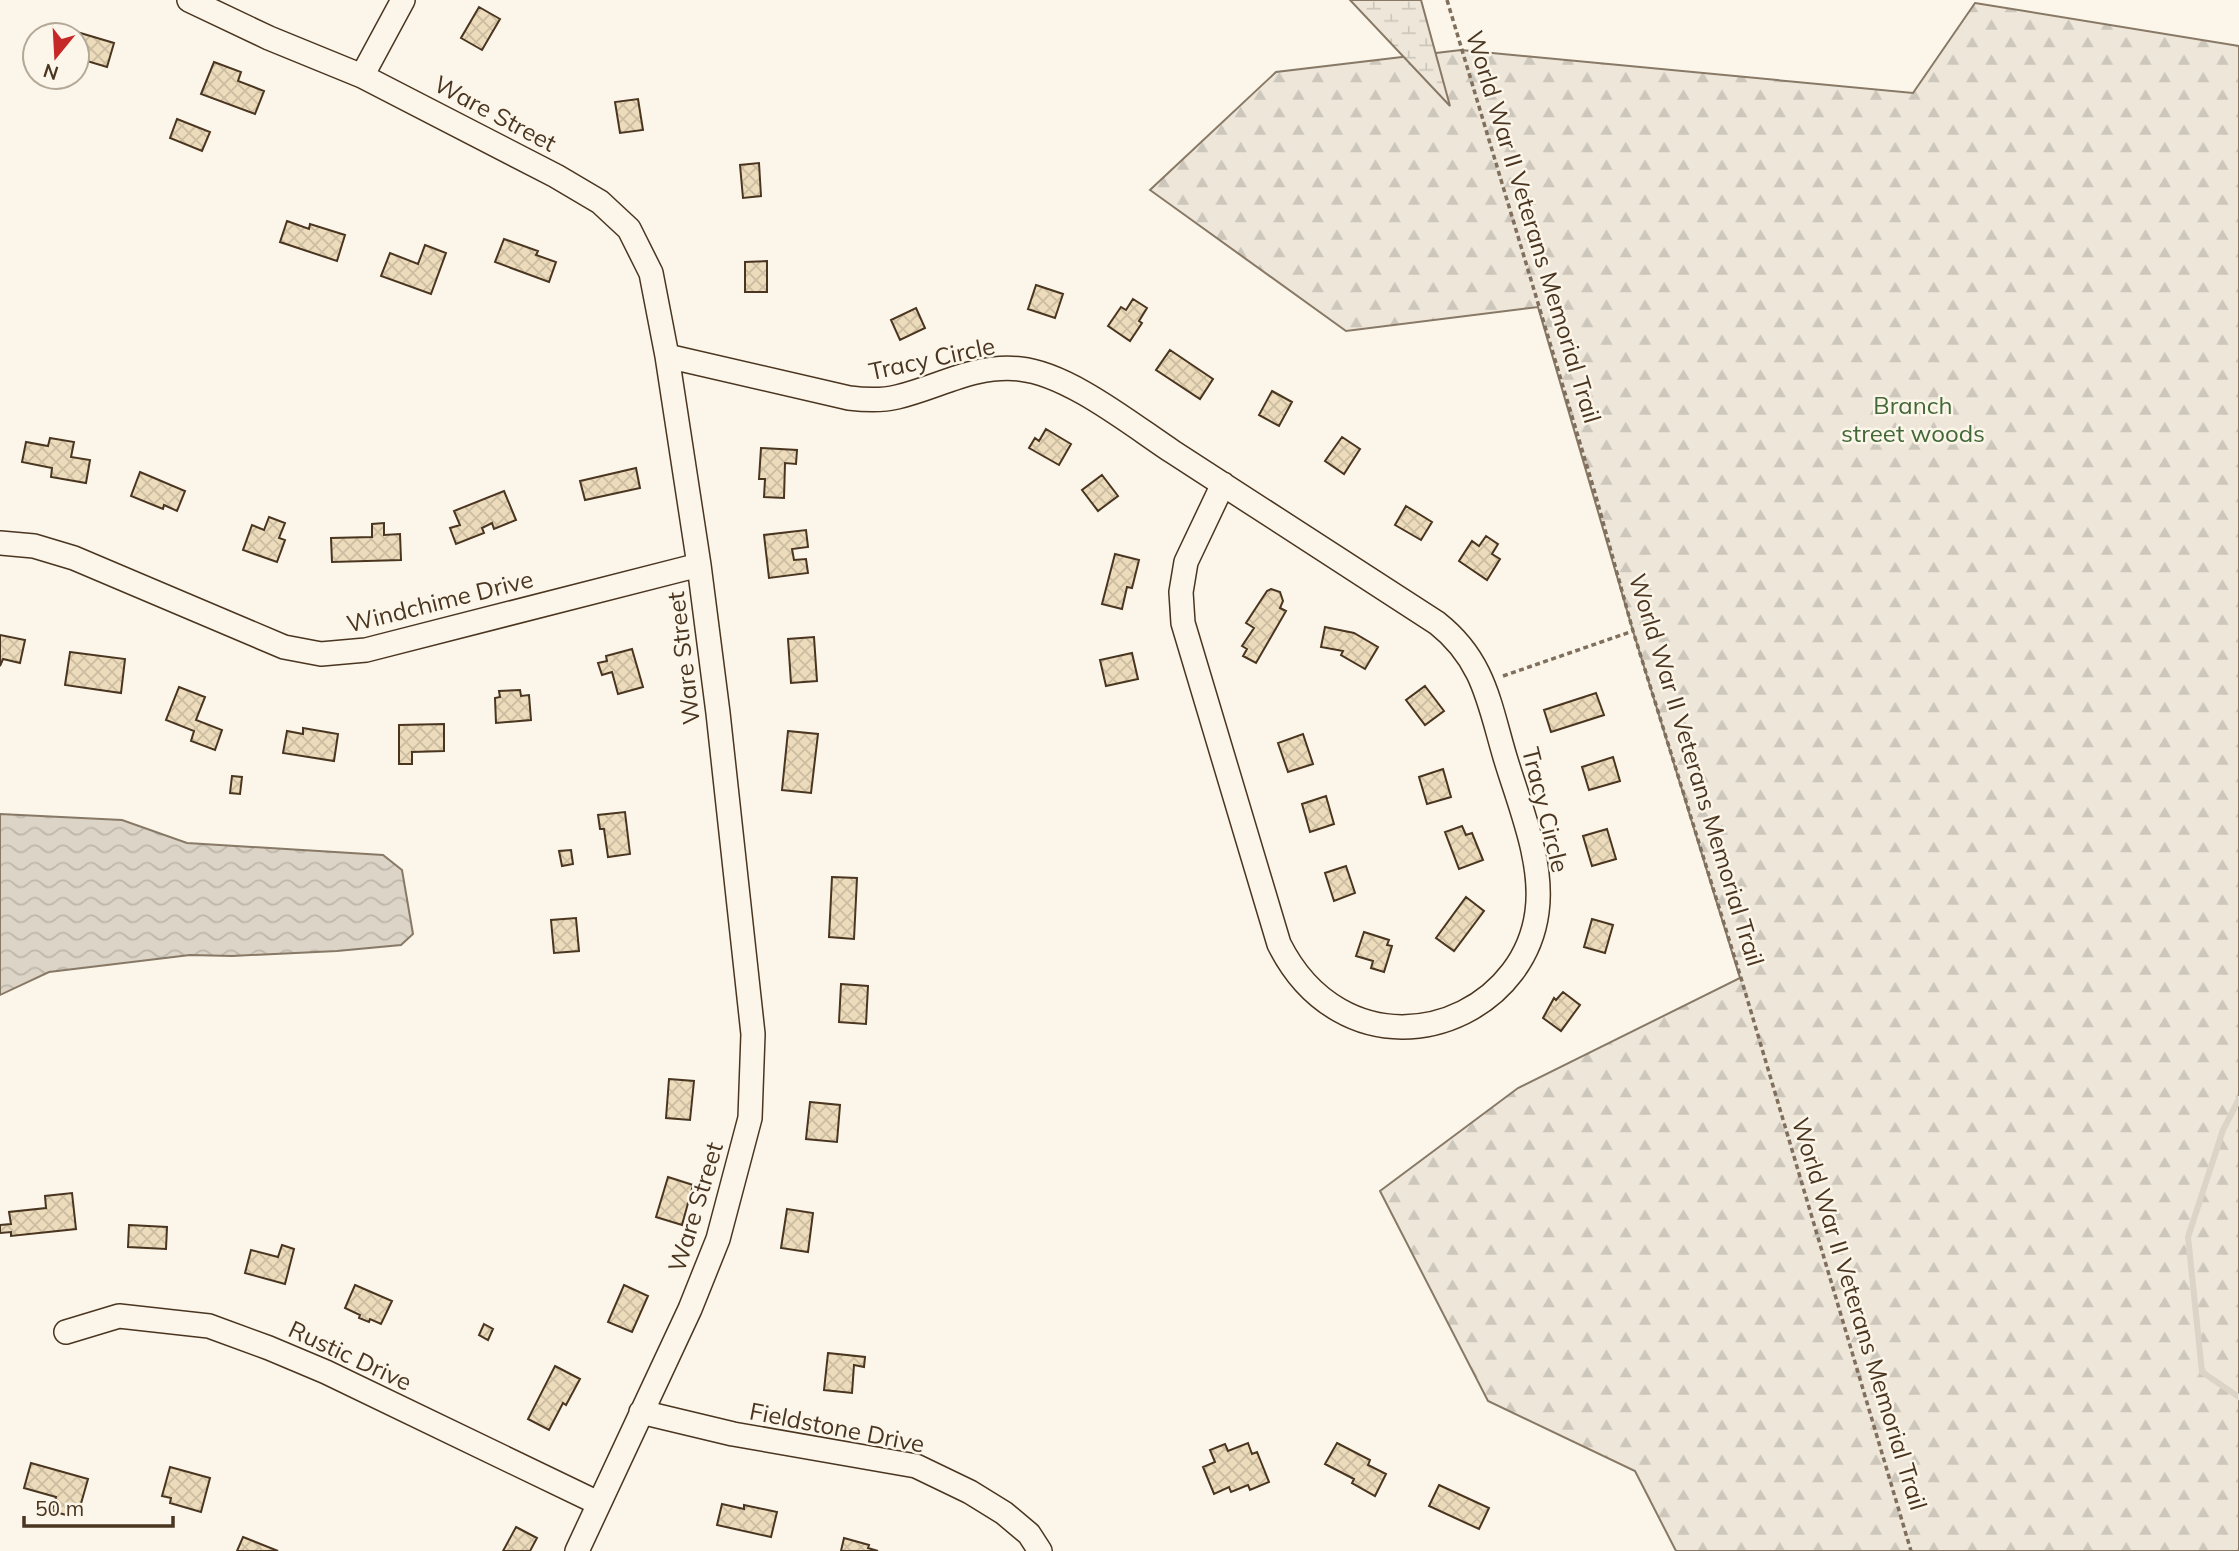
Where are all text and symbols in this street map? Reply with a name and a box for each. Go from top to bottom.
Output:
north arrow [21,21,91,91]
street label: World War II Veterans Memorial Trail [1460,27,1608,427]
text: N [40,59,61,86]
street label: Ware Street [429,68,562,158]
street label: Tracy Circle [866,330,997,386]
park label: Branch street woods [1841,390,1985,448]
street label: Windchime Drive [344,563,536,639]
street label: World War II Veterans Memorial Trail [1623,570,1771,970]
street label: Ware Street [660,590,706,726]
street label: Tracy Circle [1516,744,1576,875]
street label: World War II Veterans Memorial Trail [1786,1114,1934,1514]
street label: Ware Street [661,1138,729,1275]
street label: Rustic Drive [284,1314,417,1397]
street label: Fieldstone Drive [747,1395,927,1459]
scale bar [24,1484,173,1528]
text: 50 m [35,1495,84,1521]

